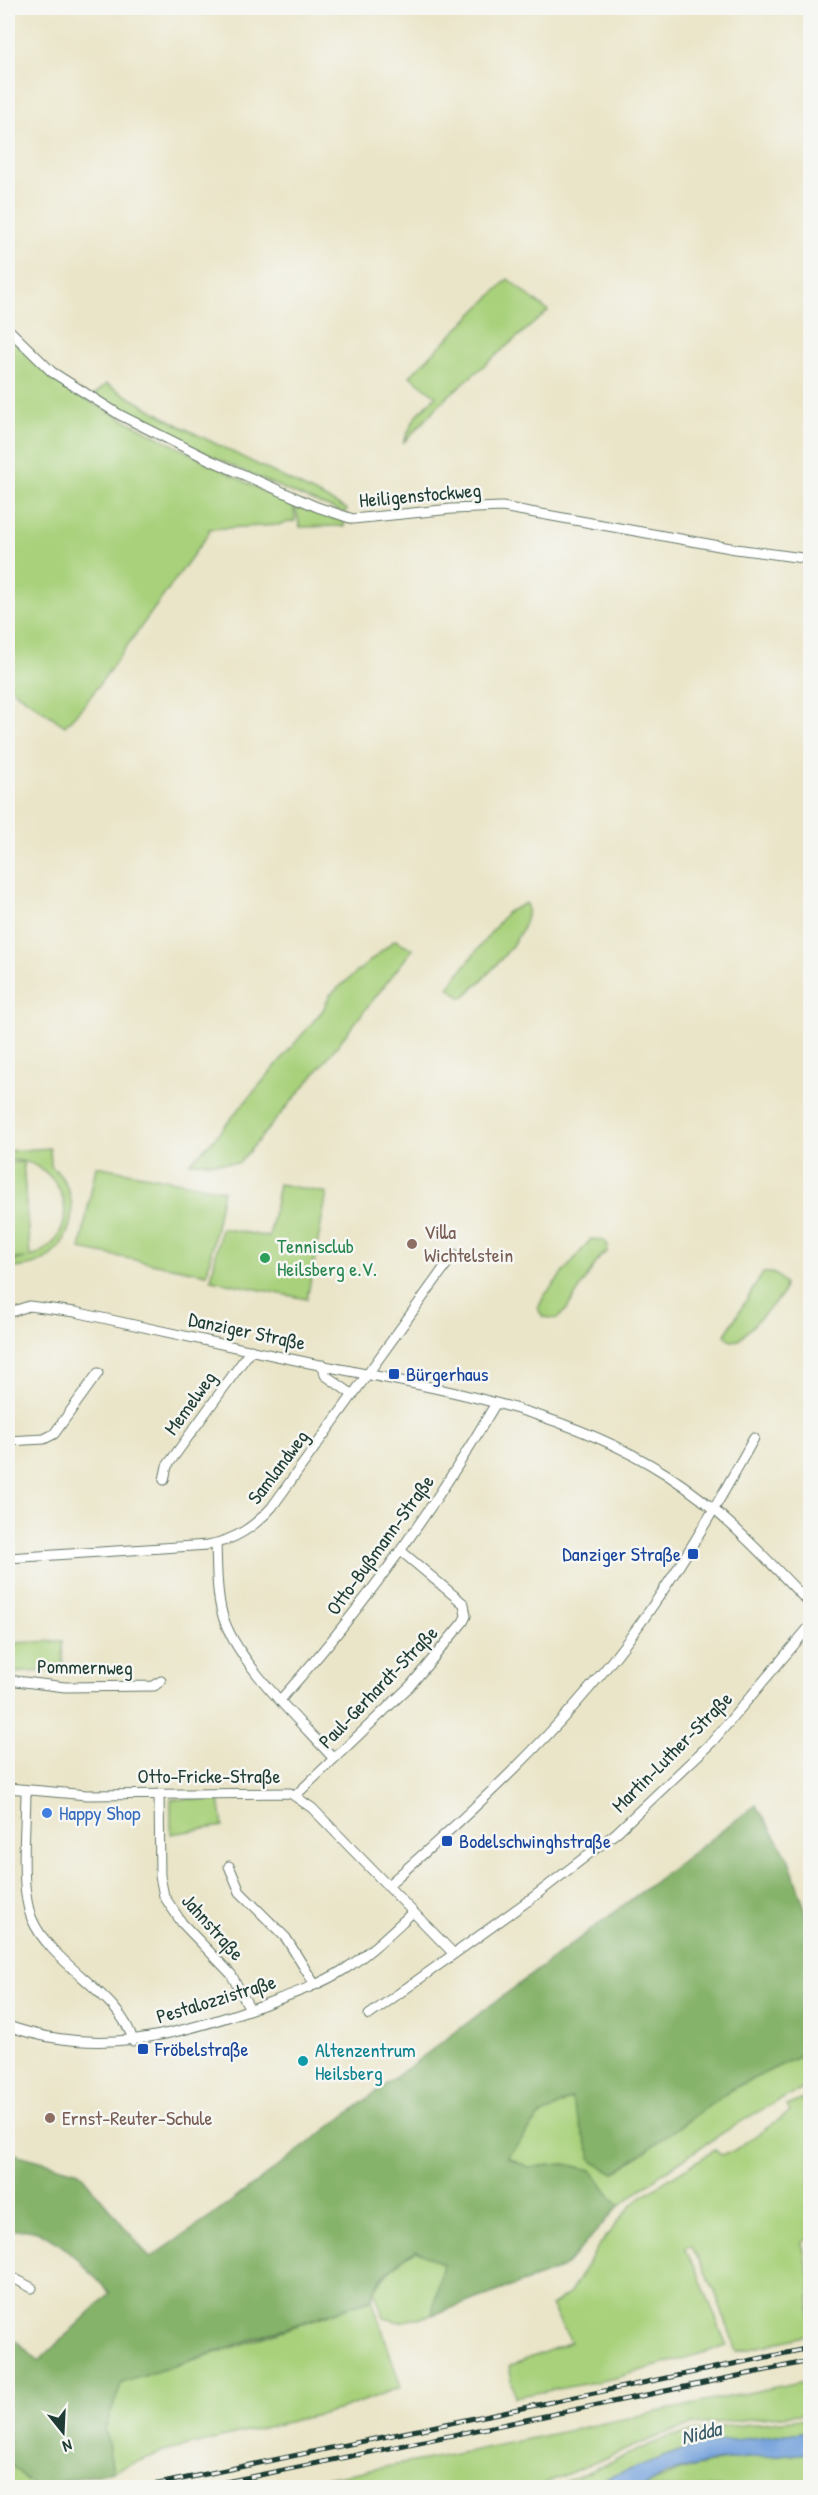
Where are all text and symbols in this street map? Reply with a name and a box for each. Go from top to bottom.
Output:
street label: Heiligenstockweg [358,476,482,513]
place label: Villa Wichtelstein [424,1218,513,1268]
place label: Tennisclub Heilsberg e.V. [277,1232,377,1282]
marker: Villa Wichtelstein [405,1237,419,1251]
marker: Tennisclub Heilsberg e.V. [258,1251,272,1265]
street label: Danziger Straße [186,1305,308,1356]
place label: Bürgerhaus [406,1360,489,1387]
street label: Memelweg [157,1365,222,1440]
marker: Bürgerhaus [387,1367,401,1381]
street label: Samlandweg [241,1424,315,1509]
street label: Otto-Bußmann-Straße [319,1469,440,1620]
place label: Danziger Straße [562,1540,681,1567]
marker: Danziger Straße [686,1547,700,1561]
street label: Paul-Gerhardt-Straße [312,1619,443,1754]
street label: Pommernweg [37,1652,133,1681]
street label: Martin-Luther-Straße [605,1685,738,1818]
street label: Otto-Fricke-Straße [138,1762,281,1789]
place label: Happy Shop [59,1799,141,1826]
marker: Happy Shop [40,1806,54,1820]
place label: Bodelschwinghstraße [459,1827,611,1854]
marker: Bodelschwinghstraße [440,1834,454,1848]
street label: Jahnstraße [176,1887,251,1966]
street label: Pestalozzistraße [153,1968,279,2030]
place label: Fröbelstraße [154,2035,248,2062]
place label: Altenzentrum Heilsberg [315,2036,416,2086]
marker: Fröbelstraße [136,2042,150,2056]
marker: Altenzentrum Heilsberg [296,2054,310,2068]
place label: Ernst-Reuter-Schule [62,2104,213,2131]
marker: Ernst-Reuter-Schule [43,2111,57,2125]
north arrow [33,2402,93,2462]
water label: Nidda [678,2413,727,2451]
text: N [60,2434,75,2458]

